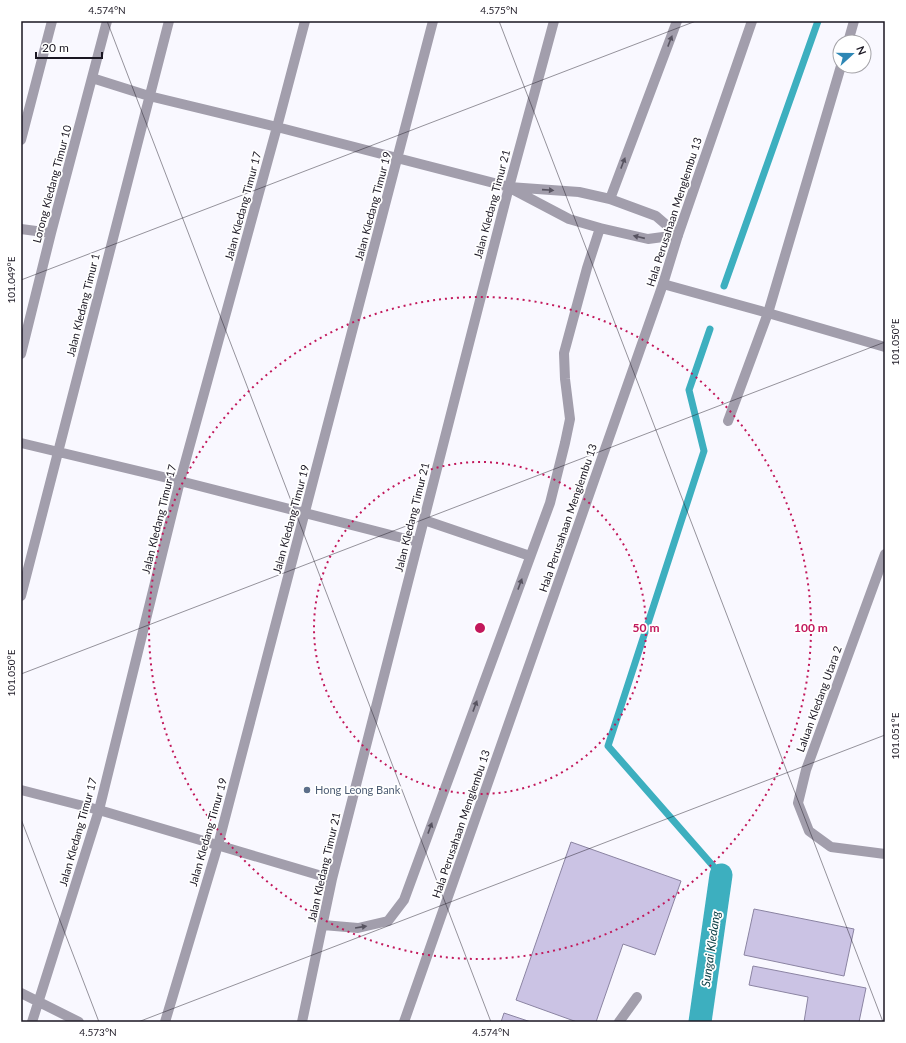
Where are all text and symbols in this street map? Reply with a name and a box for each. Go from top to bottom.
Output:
text: 4.574°N [88,4,126,16]
text: 4.575°N [480,4,518,16]
scale bar [36,34,102,60]
north arrow [832,34,872,74]
one-way arrow [667,35,673,47]
text: 20 m [42,40,69,55]
text: N [854,44,869,57]
street label: Lorong Kledang Timur 10 [30,123,74,244]
street label: Hala Perusahaan Menglembu 13 [643,136,704,288]
street label: Jalan Kledang Timur 21 [471,148,512,260]
street label: Jalan Kledang Timur 17 [222,150,263,262]
street label: Jalan Kledang Timur 19 [352,150,393,262]
one-way arrow [621,156,627,168]
one-way arrow [542,186,554,193]
one-way arrow [633,234,645,240]
street label: Jalan Kledang Timur 1 [63,252,102,358]
text: 101.049°E [5,256,17,304]
text: 101.050°E [889,318,901,366]
street label: Hala Perusahaan Menglembu 13 [536,442,599,594]
street label: Jalan Kledang Timur 21 [392,461,431,573]
street label: Jalan Kledang Timur 17 [139,463,178,575]
street label: Jalan Kledang Timur 19 [270,463,311,575]
one-way arrow [517,578,523,590]
text: 50 m [633,620,659,635]
text: 100 m [794,620,828,635]
centre of rings [473,621,487,635]
street label: Laluan Kledang Utara 2 [793,644,844,754]
text: 101.050°E [5,649,17,697]
one-way arrow [473,700,479,712]
text: 101.051°E [889,712,901,760]
street label: Hala Perusahaan Menglembu 13 [429,748,492,900]
street label: Jalan Kledang Timur 17 [56,776,99,888]
street label: Jalan Kledang Timur 19 [186,776,229,888]
place label: Hong Leong Bank [315,783,401,796]
marker: Hong Leong Bank [302,785,312,795]
street label: Jalan Kledang Timur 21 [305,811,342,923]
one-way arrow [428,822,434,834]
water label: Sungai Kledang [698,910,723,988]
one-way arrow [355,924,368,930]
text: 4.573°N [79,1026,117,1038]
text: 4.574°N [472,1026,510,1038]

